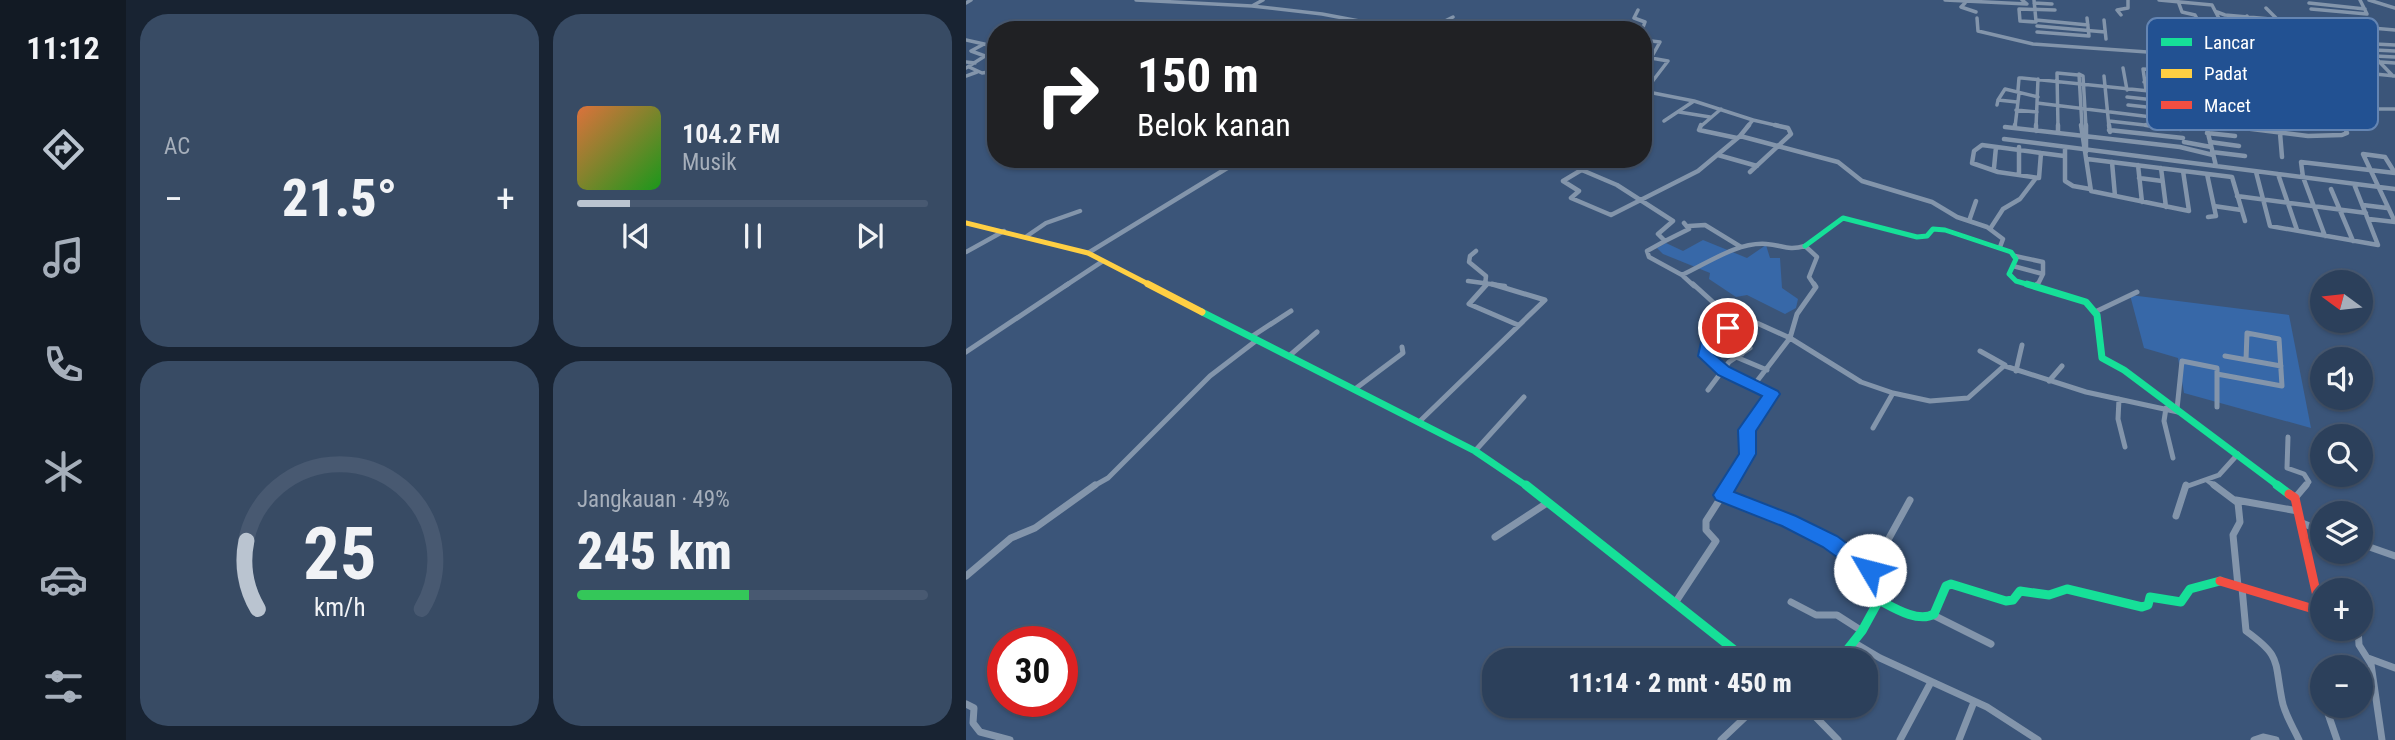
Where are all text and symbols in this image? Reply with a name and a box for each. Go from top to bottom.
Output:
legend [2147,18,2378,130]
text: 11:12 [26,29,100,67]
text: Lancar [2204,31,2255,54]
text: 150 m [1137,47,1259,104]
icon: right [1022,49,1113,140]
text: Padat [2204,62,2248,85]
text: Macet [2204,94,2251,117]
text: Belok kanan [1137,106,1291,144]
text: 104.2 FM [682,119,780,149]
icon: directions [39,125,88,174]
text: AC [164,133,190,160]
text: Musik [682,149,737,176]
text: 21.5° [282,168,397,229]
text: − [164,177,183,221]
text: + [496,177,515,221]
icon: previous [617,217,655,255]
icon: pause [734,217,772,255]
icon: next [851,217,889,255]
icon: music [39,233,88,282]
north arrow [2310,270,2373,332]
map controls [2310,270,2373,718]
pin [1698,298,1758,358]
icon: arrive [1709,309,1747,347]
icon: phone [39,340,88,389]
button: sound [2310,347,2373,410]
button: search [2310,424,2373,487]
icon: climate [39,447,88,496]
text: Jangkauan · 49% [577,486,730,513]
button: layers [2310,501,2373,564]
text: 25 [303,512,376,598]
text: 245 km [577,521,732,582]
position arrow [1833,533,1907,607]
icon: car [39,555,88,604]
button: + [2310,578,2373,641]
text: km/h [314,593,365,622]
speed limit sign: 30 [987,626,1078,717]
button: − [2310,655,2373,718]
icon: filters [39,662,88,711]
text: 11:14 · 2 mnt · 450 m [1568,668,1792,698]

